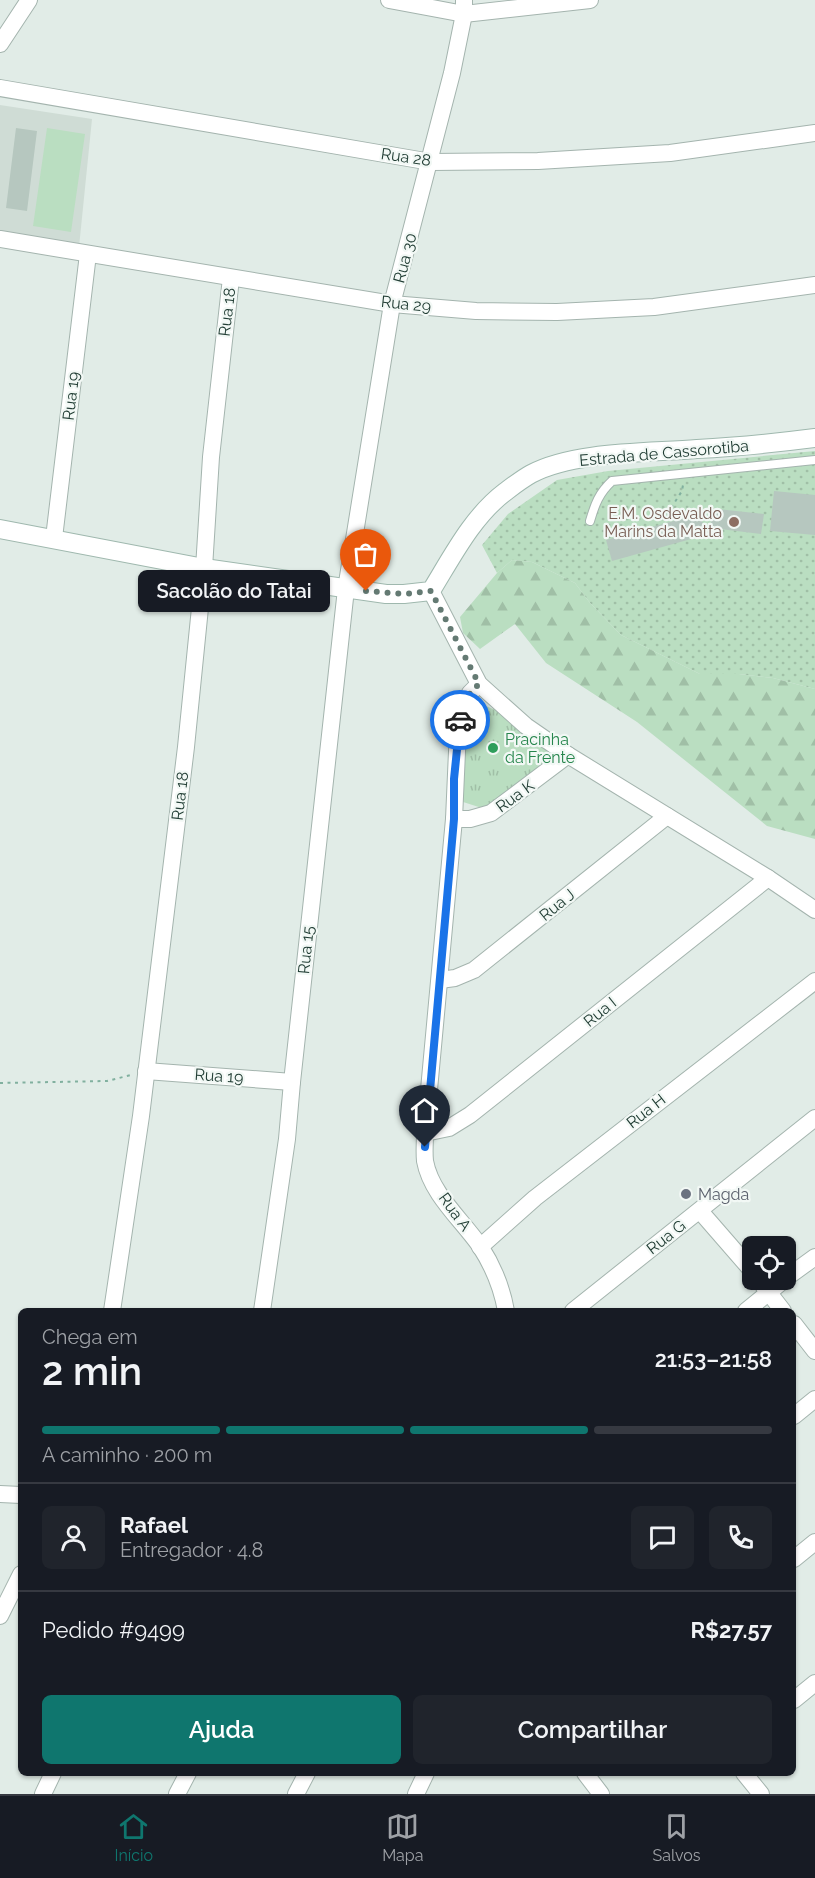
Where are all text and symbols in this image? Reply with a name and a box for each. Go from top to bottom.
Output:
street label: Rua 28 [380,144,432,170]
street label: Rua 30 [389,231,421,285]
street label: Rua 18 [215,287,239,337]
street label: Rua 29 [380,292,432,316]
street label: Rua 19 [59,371,83,421]
street label: Estrada de Cassorotiba [578,436,750,470]
place label: E.M. Osdevaldo Marins da Matta [604,504,722,541]
marker: E.M. Osdevaldo Marins da Matta [727,515,741,529]
pin [340,529,391,591]
icon: bag [349,538,382,571]
callout: Sacolão do Tatai [138,570,330,612]
text: Sacolão do Tatai [156,579,312,603]
courier [430,690,490,750]
icon: car [444,704,477,737]
place label: Pracinha da Frente [505,730,575,767]
marker: Pracinha da Frente [486,741,500,755]
street label: Rua 18 [168,771,192,821]
street label: Rua K [492,775,539,816]
street label: Rua J [536,885,578,925]
street label: Rua 15 [294,925,318,975]
street label: Rua I [580,993,620,1031]
street label: Rua 19 [194,1065,244,1087]
pin [399,1085,450,1147]
street label: Rua H [623,1090,669,1132]
icon: home [408,1094,441,1127]
place label: Magda [698,1185,749,1204]
marker: Magda [679,1187,693,1201]
street label: Rua A [435,1189,475,1235]
street label: Rua G [643,1216,689,1258]
map controls [742,1236,796,1290]
button: locate [742,1236,796,1290]
text: Chega em [42,1325,138,1349]
text: 21:53–21:58 [655,1346,772,1372]
text: 2 min [42,1348,142,1394]
text: A caminho · 200 m [42,1443,212,1467]
button: person [42,1506,105,1569]
button: chat [631,1506,694,1569]
button: phone [709,1506,772,1569]
text: Rafael [120,1512,188,1538]
text: Entregador · 4.8 [120,1538,263,1562]
text: Pedido #9499 [42,1617,185,1643]
text: R$27.57 [690,1617,772,1643]
button: Ajuda [42,1695,401,1764]
button: Compartilhar [413,1695,772,1764]
tab: Início [115,1810,153,1865]
tab: Mapa [382,1810,423,1865]
tab: Salvos [652,1810,700,1865]

